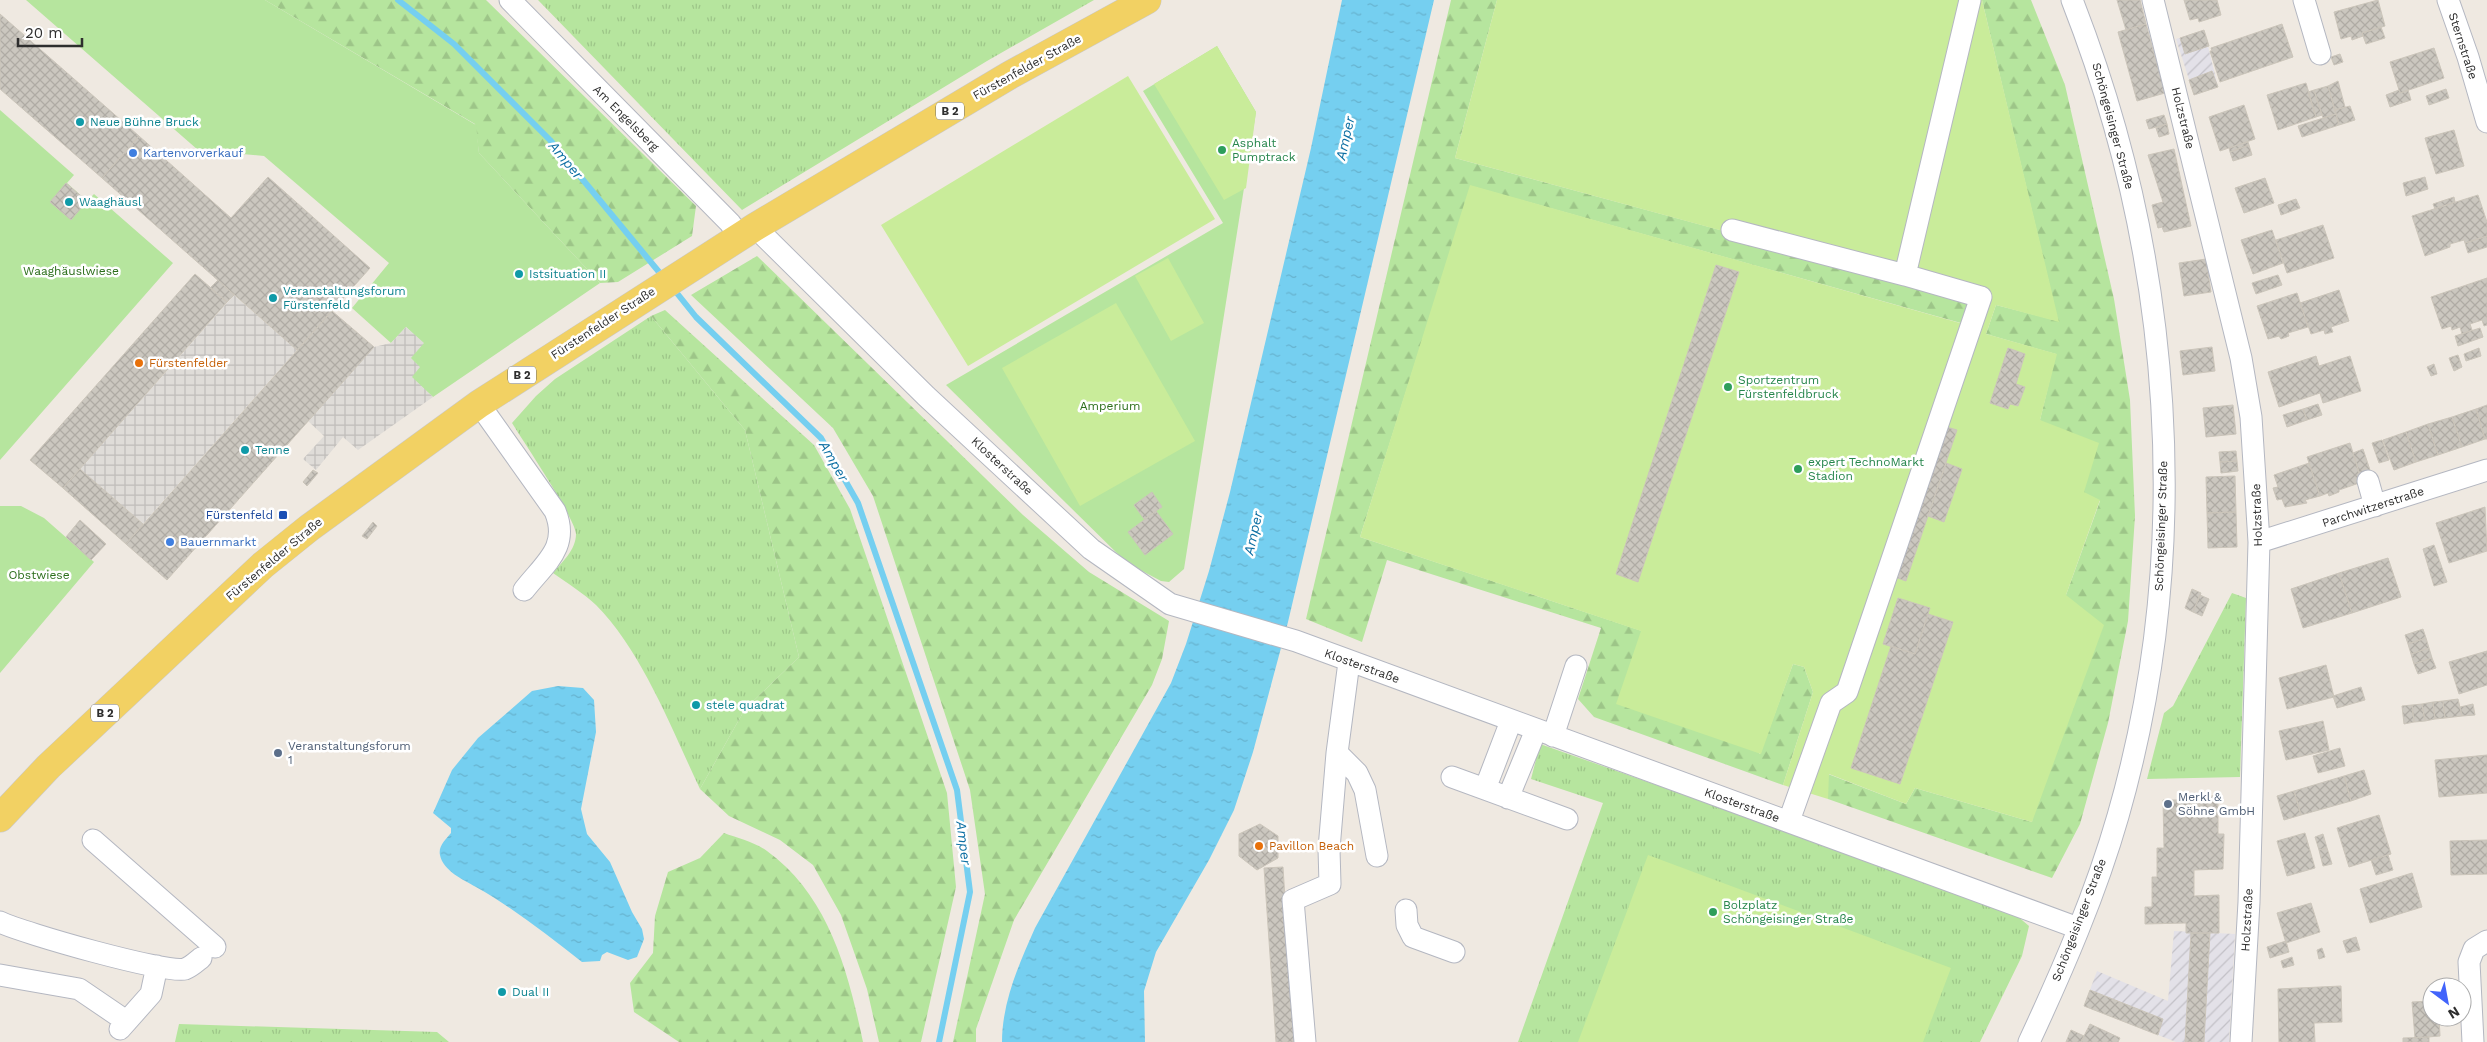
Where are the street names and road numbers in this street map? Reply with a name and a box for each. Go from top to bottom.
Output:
street label: Sternstraße [2446,11,2480,81]
street label: Fürstenfelder Straße [971,31,1084,103]
street label: Schöngeisinger Straße [2089,61,2137,191]
street label: Am Engelsberg [590,82,662,154]
street label: Holzstraße [2169,86,2197,150]
road number: B 2 [936,102,964,120]
street label: Fürstenfelder Straße [548,284,658,362]
road number: B 2 [508,366,536,384]
street label: Klosterstraße [968,434,1036,498]
street label: Schöngeisinger Straße [2152,460,2170,591]
street label: Holzstraße [2249,483,2265,547]
street label: Parchwitzerstraße [2320,484,2426,530]
street label: Fürstenfelder Straße [223,515,325,603]
street label: Klosterstraße [1323,646,1402,686]
road number: B 2 [91,704,119,721]
street label: Klosterstraße [1703,785,1782,825]
street label: Schöngeisinger Straße [2049,857,2109,983]
street label: Holzstraße [2238,888,2256,952]

